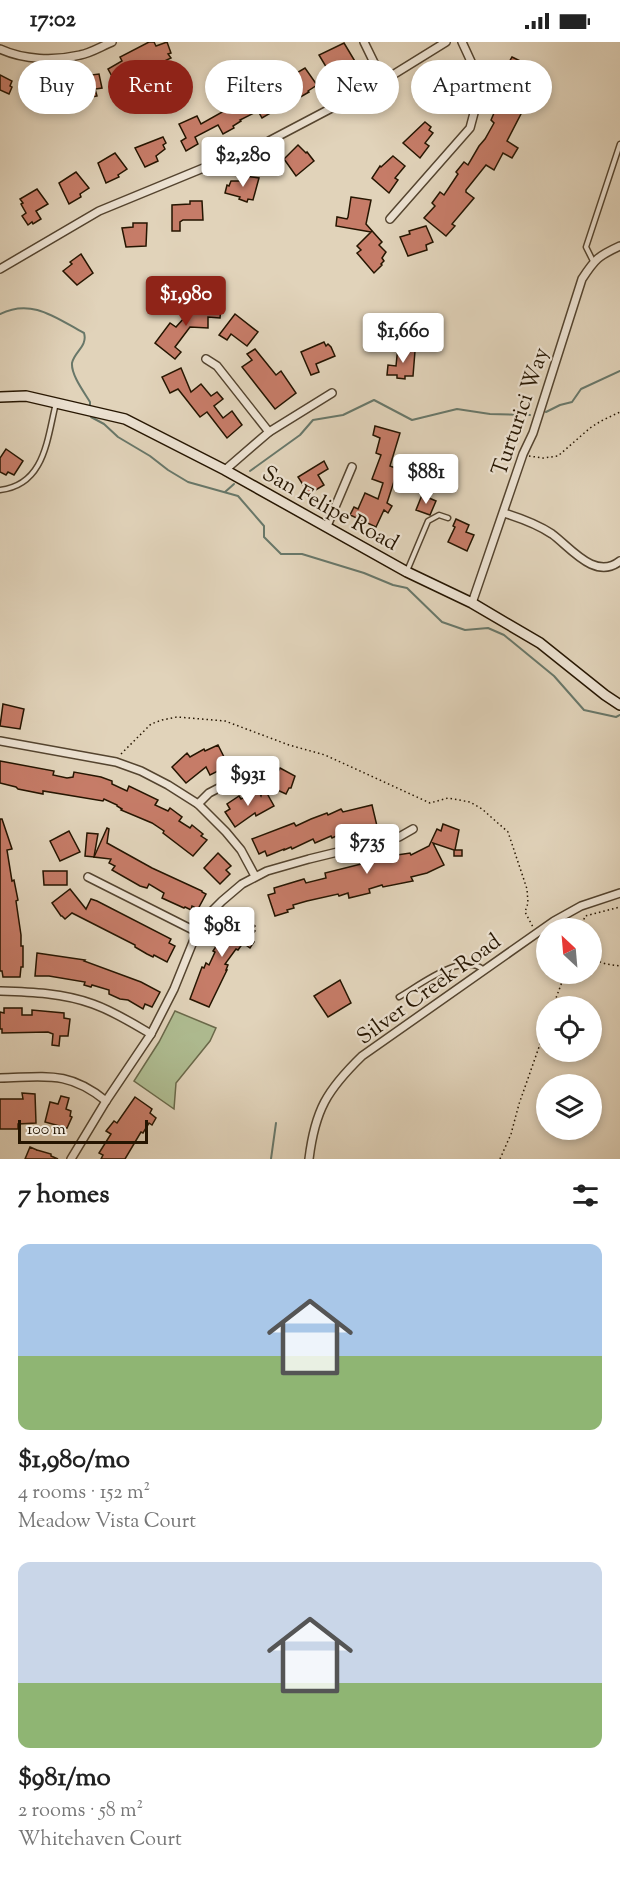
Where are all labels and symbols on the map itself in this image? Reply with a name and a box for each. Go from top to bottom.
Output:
pin: $2,280 [194,137,292,188]
pin: $1,980 [137,276,235,327]
pin: $1,660 [354,313,452,364]
street label: Turturici Way [485,343,559,480]
pin: $881 [390,454,462,505]
street label: San Felipe Road [255,459,404,560]
pin: $931 [212,756,284,807]
pin: $735 [331,824,403,875]
pin: $981 [186,907,258,958]
north arrow [536,918,602,984]
street label: Silver Creek Road [351,927,509,1054]
scale bar [18,1117,148,1144]

